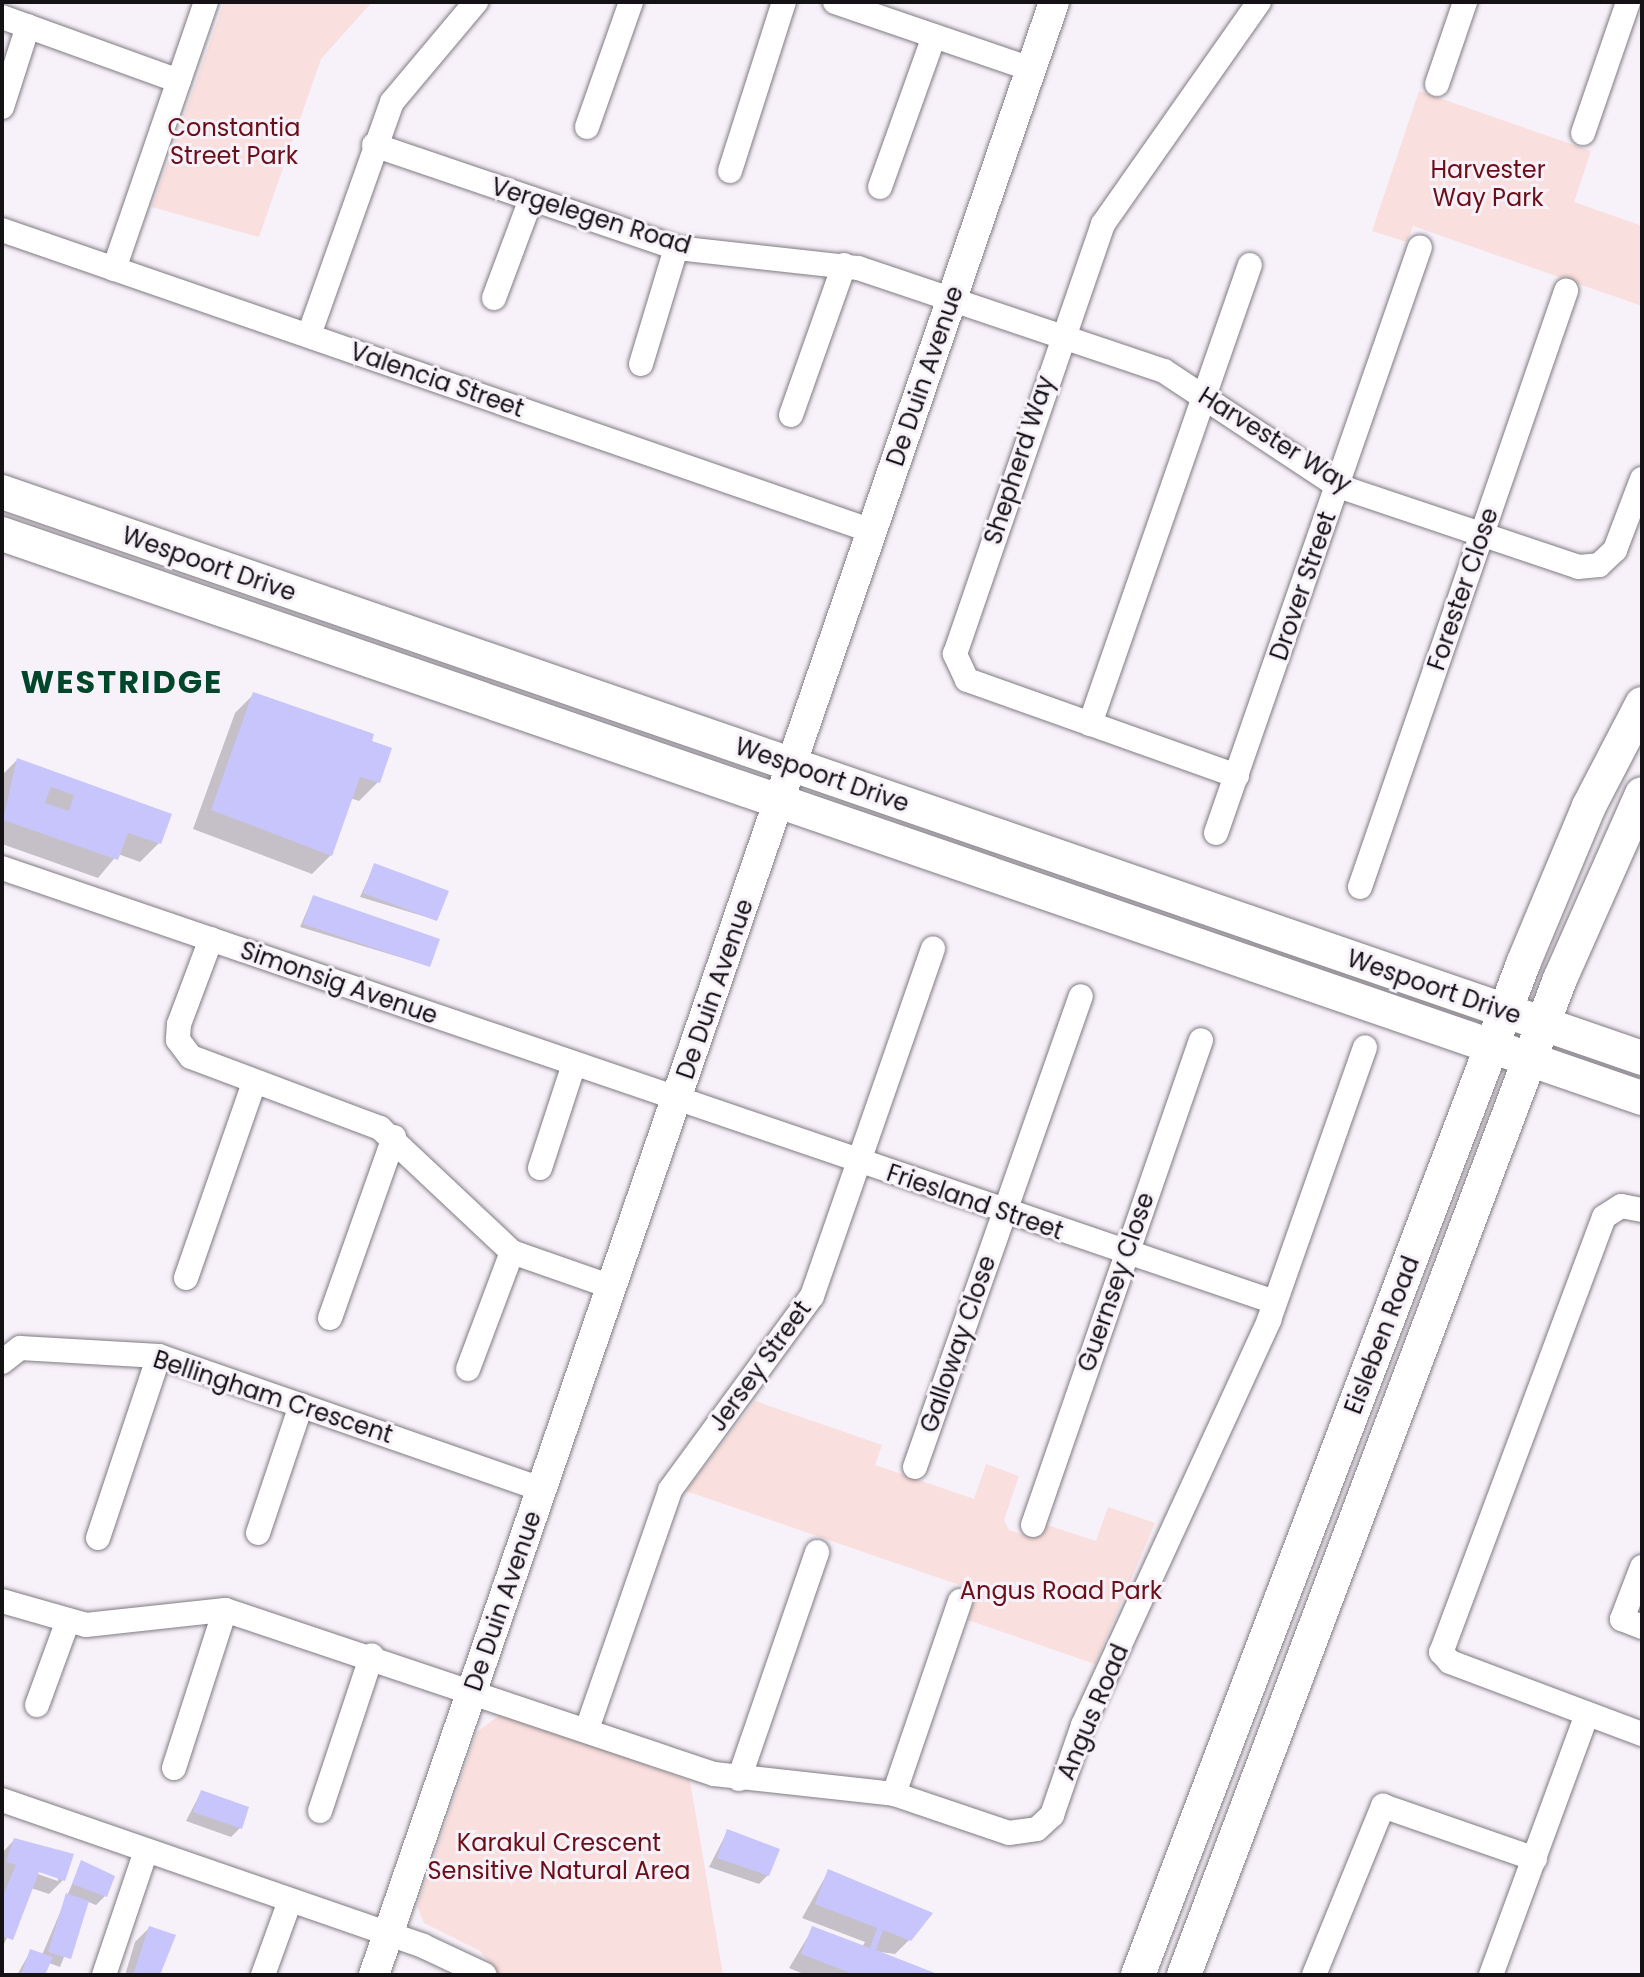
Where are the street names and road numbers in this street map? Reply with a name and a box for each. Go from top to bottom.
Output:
street label: Vergelegen Road [488,172,694,260]
street label: De Duin Avenue [881,282,969,470]
street label: Valencia Street [346,337,528,423]
street label: Shepherd Way [978,372,1060,548]
street label: Harvester Way [1193,381,1357,499]
street label: Forester Close [1422,504,1504,674]
street label: Drover Street [1264,508,1342,664]
street label: Wespoort Drive [118,521,300,607]
street label: Wespoort Drive [731,732,913,818]
street label: De Duin Avenue [671,895,759,1083]
street label: Simonsig Avenue [237,936,441,1030]
street label: Wespoort Drive [1343,944,1525,1030]
street label: Friesland Street [883,1158,1067,1246]
street label: Guernsey Close [1072,1189,1160,1375]
street label: Galloway Close [914,1252,1002,1436]
street label: Eisleben Road [1339,1252,1425,1418]
street label: Jersey Street [703,1295,817,1437]
street label: Bellingham Crescent [150,1345,396,1449]
street label: De Duin Avenue [459,1507,547,1695]
street label: Angus Road [1052,1640,1134,1784]

